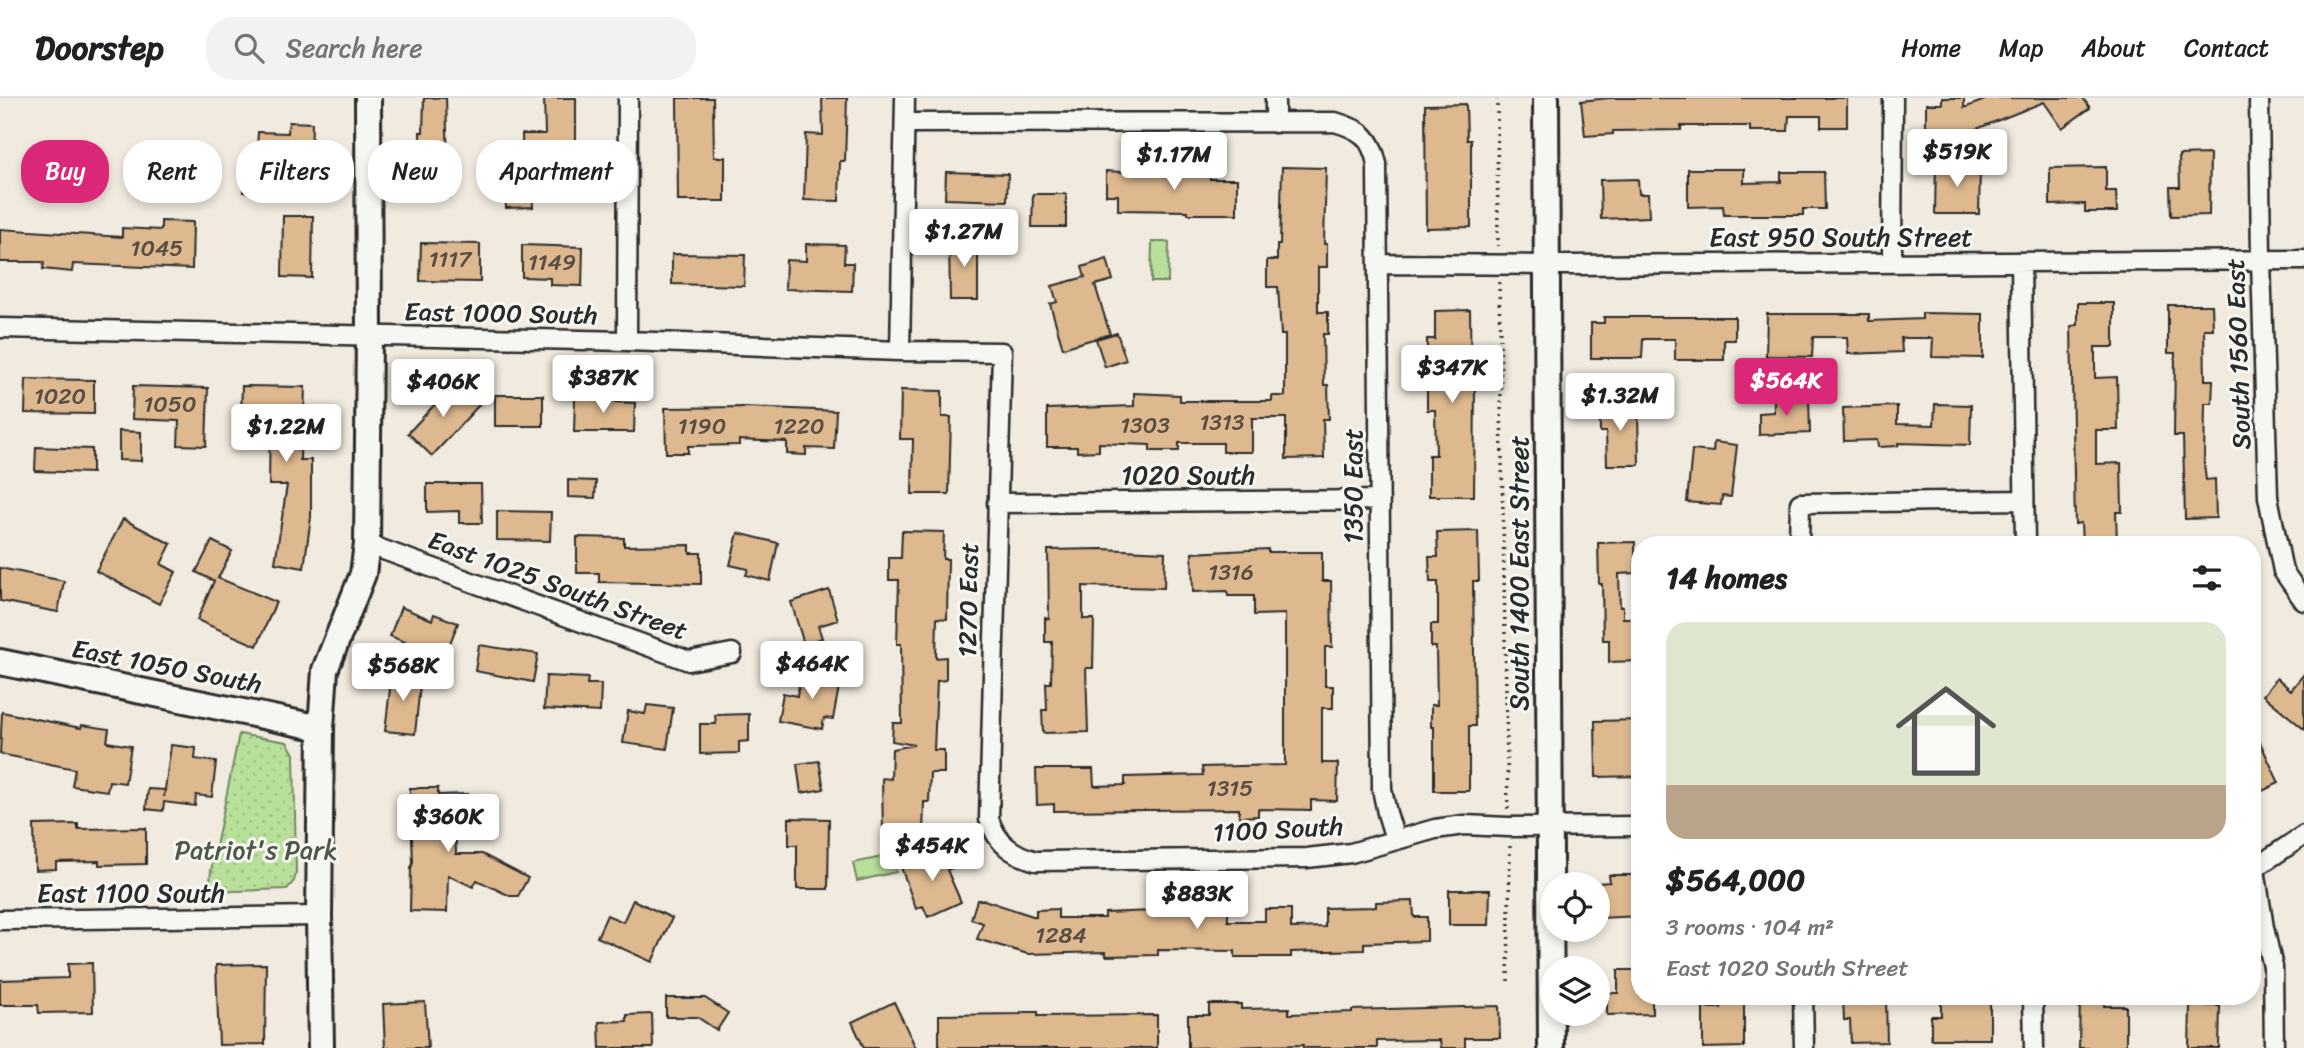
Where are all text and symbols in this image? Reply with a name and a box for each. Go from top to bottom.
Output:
search box [206,17,696,80]
text: Doorstep [35,19,164,77]
text: Search here [286,25,423,71]
text: Home [1901,27,1961,69]
text: Map [1999,27,2043,69]
text: About [2081,27,2146,69]
text: Contact [2184,27,2269,69]
icon: search [230,29,268,67]
pin: $519K [1908,130,2006,189]
text: $519K [1923,131,1991,172]
pin: $1.17M [1117,132,1231,192]
text: $1.17M [1137,134,1211,175]
chip: Buy [21,140,109,203]
chip: Rent [123,140,222,203]
chip: Filters [236,140,354,203]
chip: New [368,140,462,203]
chip: Apartment [476,140,637,203]
pin: $1.27M [907,209,1021,269]
text: $1.27M [925,211,1003,252]
street label: East 950 South Street [1709,214,1973,260]
house number: 1045 [131,228,183,269]
house number: 1117 [429,239,473,280]
house number: 1149 [528,242,576,283]
street label: South 1560 East [2212,258,2264,450]
street label: East 1000 South [404,288,598,338]
pin: $347K [1403,345,1501,405]
text: $347K [1417,347,1487,388]
pin: $387K [554,356,652,415]
text: $387K [568,357,638,398]
pin: $564K [1737,358,1835,418]
pin: $406K [394,360,492,419]
text: $564K [1751,360,1821,401]
text: $406K [407,361,479,402]
pin: $1.32M [1563,374,1677,433]
text: $1.32M [1582,375,1658,416]
house number: 1020 [34,376,86,417]
house number: 1050 [144,384,197,425]
house number: 1313 [1200,402,1245,443]
pin: $1.22M [229,404,343,464]
house number: 1303 [1120,405,1170,446]
text: $1.22M [247,406,325,447]
house number: 1190 [678,406,726,447]
house number: 1220 [774,406,824,447]
street label: 1350 East [1330,428,1376,544]
street label: South 1400 East Street [1496,435,1542,711]
street label: 1020 South [1121,452,1255,498]
street label: East 1025 South Street [422,517,694,653]
street label: 1270 East [944,542,992,658]
text: 14 homes [1666,551,1787,605]
house number: 1316 [1208,552,1254,593]
icon: filters [2188,559,2226,597]
street label: East 1050 South [68,625,266,707]
pin: $464K [763,642,861,701]
text: $464K [776,643,848,684]
pin: $568K [354,644,452,703]
text: $568K [368,645,438,686]
icon: home [1883,668,2009,794]
house number: 1315 [1207,768,1253,809]
pin: $360K [399,794,497,854]
text: $360K [413,796,483,837]
street label: 1100 South [1212,803,1344,855]
pin: $454K [883,824,981,883]
text: $454K [896,825,968,866]
park label: Patriot's Park [174,827,338,873]
text: $564,000 [1666,853,1805,907]
street label: East 1100 South [37,870,225,916]
pin: $883K [1148,872,1246,931]
map controls [1540,872,1610,1026]
button: locate [1540,872,1610,942]
text: $883K [1162,873,1232,914]
text: 3 rooms · 104 m² [1666,907,1834,948]
house number: 1284 [1035,915,1087,956]
text: East 1020 South Street [1666,948,1909,989]
button: layers [1540,956,1610,1026]

